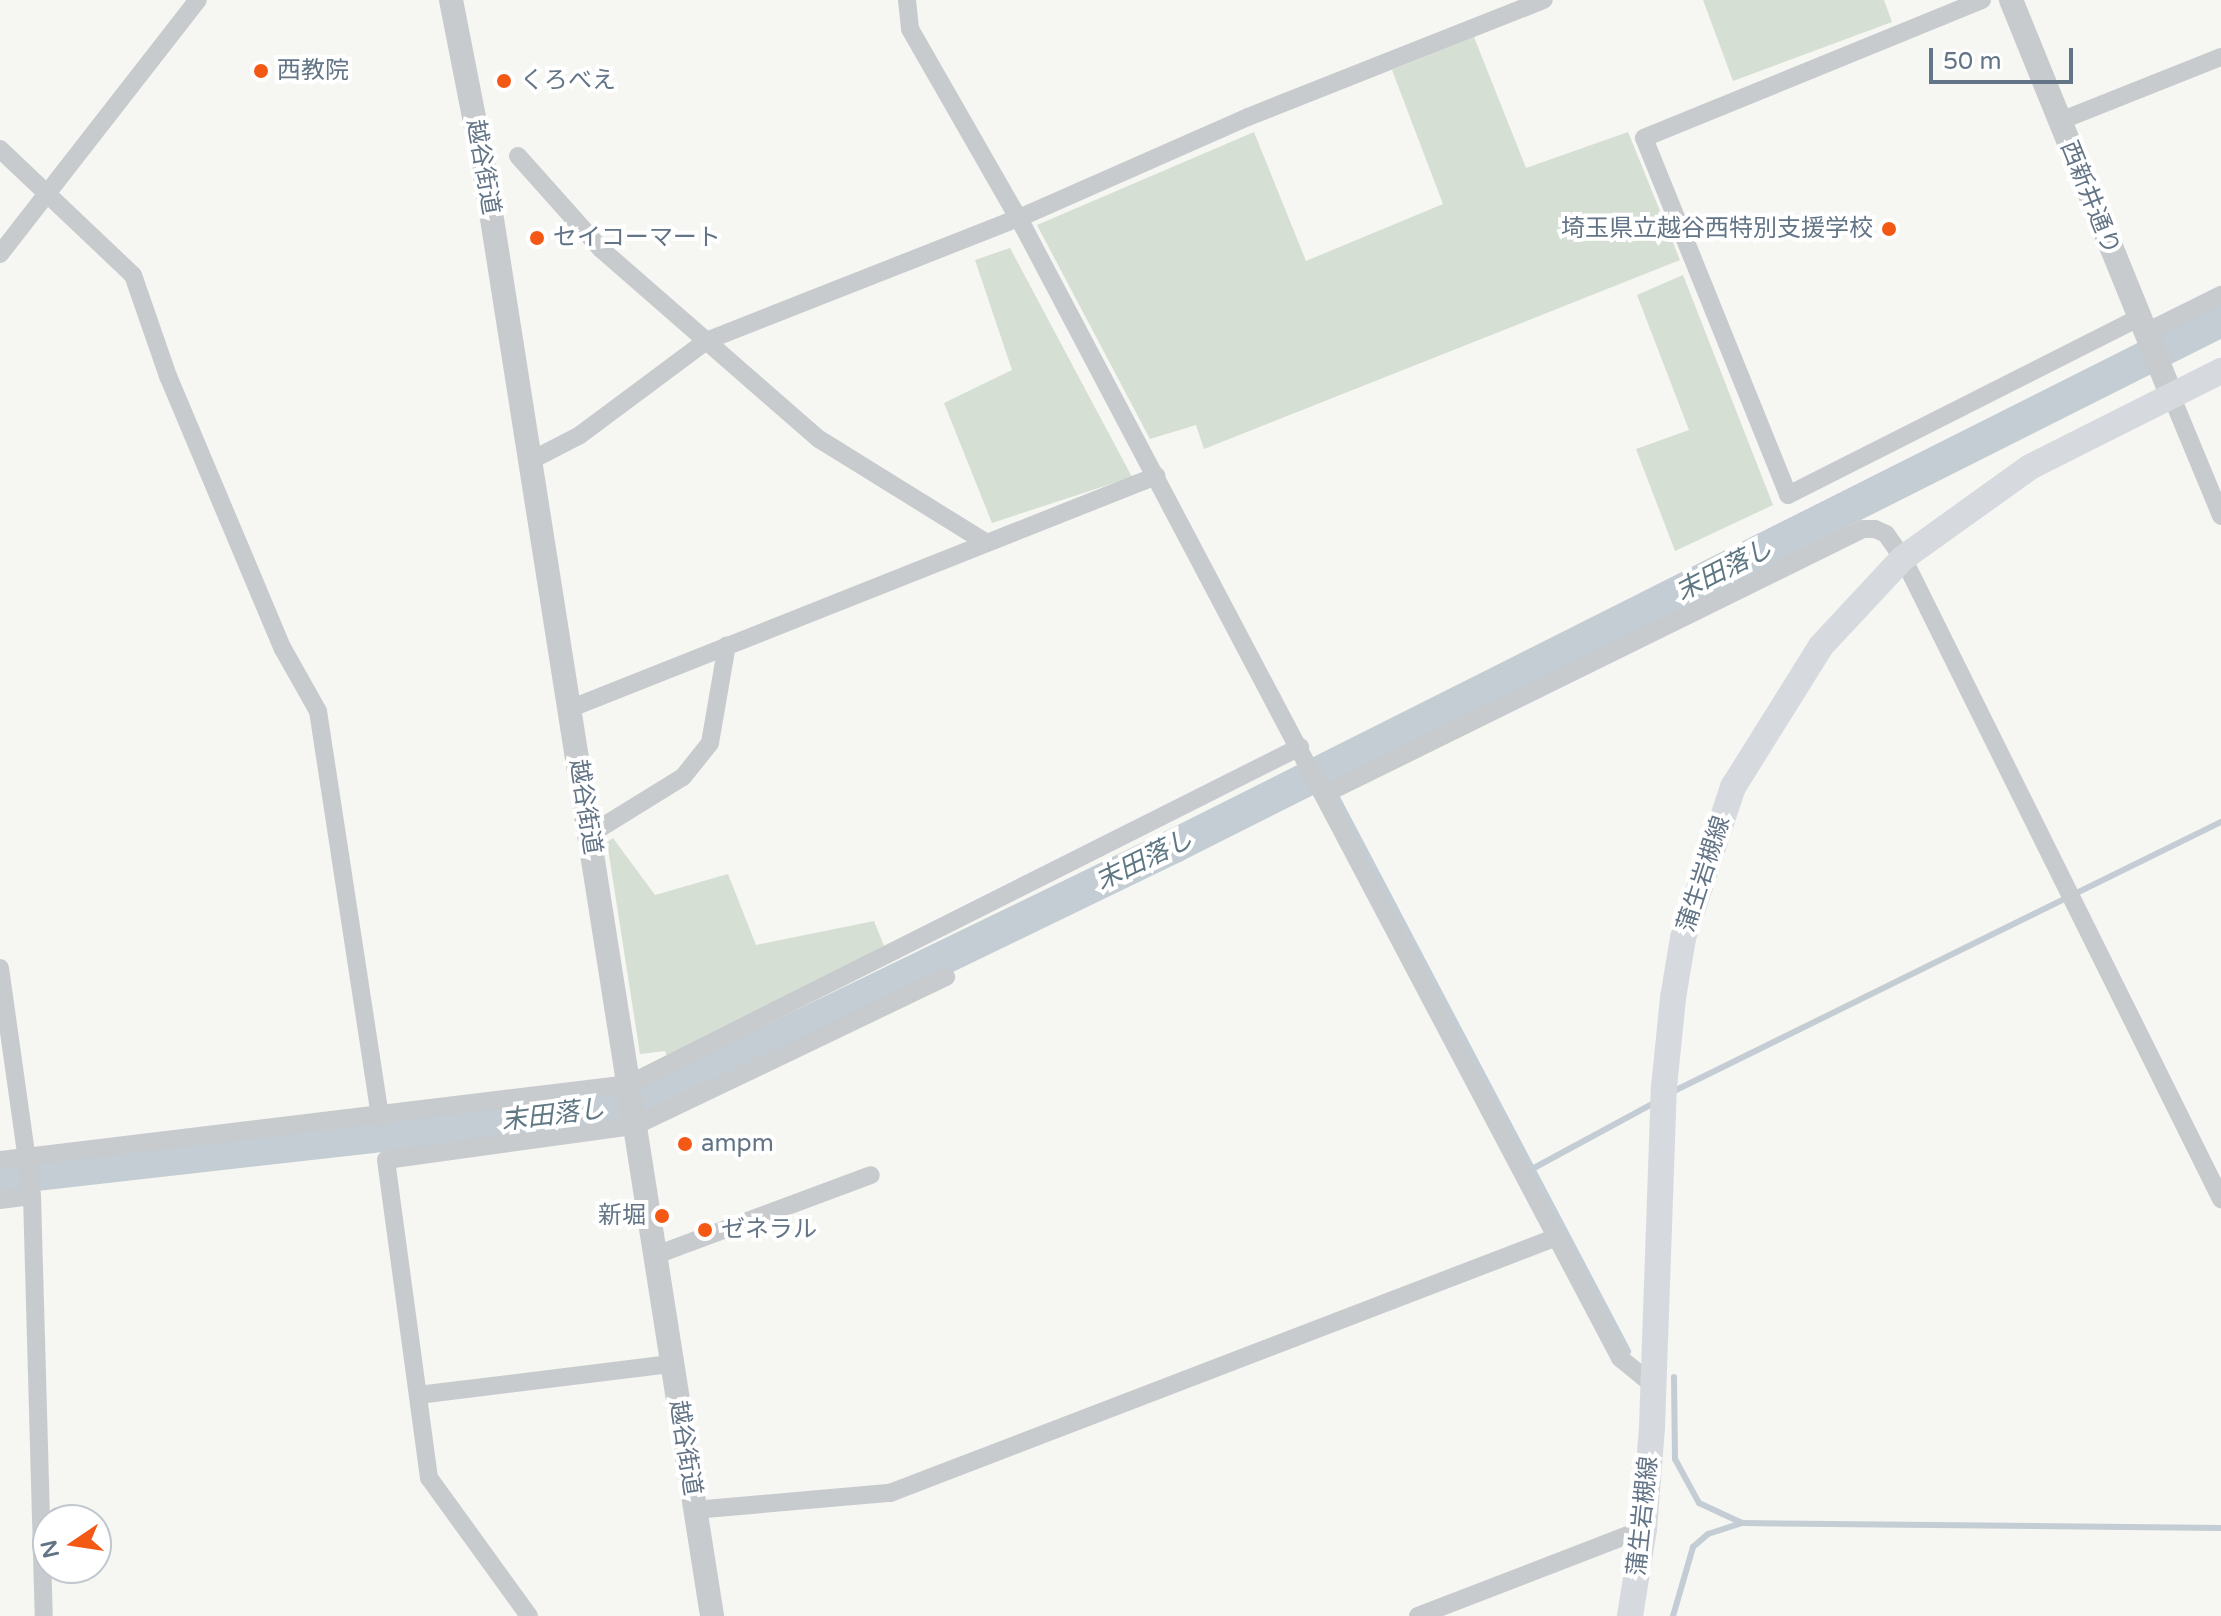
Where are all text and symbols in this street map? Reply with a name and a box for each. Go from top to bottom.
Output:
scale bar [1933,32,2077,82]
text: 50 m [1943,47,2001,76]
place label: 西教院 [277,57,349,85]
marker: 西教院 [252,62,270,80]
place label: くろべえ [520,67,616,95]
marker: くろべえ [495,72,513,90]
street label: 越谷街道 [460,117,506,217]
street label: 西新井通り [2054,137,2126,259]
place label: 埼玉県立越谷西特別支援学校 [1561,215,1873,243]
marker: 埼玉県立越谷西特別支援学校 [1880,220,1898,238]
place label: セイコーマート [553,224,721,252]
marker: セイコーマート [528,229,546,247]
water label: 末田落し [1671,532,1777,608]
street label: 越谷街道 [563,757,607,857]
street label: 蒲生岩槻線 [1672,812,1736,936]
water label: 末田落し [1090,823,1198,897]
water label: 末田落し [499,1093,607,1137]
place label: ampm [701,1130,774,1158]
marker: ampm [676,1135,694,1153]
place label: 新堀 [598,1202,646,1230]
marker: 新堀 [653,1207,671,1225]
place label: ゼネラル [721,1216,817,1244]
marker: ゼネラル [696,1221,714,1239]
street label: 越谷街道 [663,1398,707,1498]
street label: 蒲生岩槻線 [1622,1455,1664,1577]
north arrow [32,1504,112,1584]
text: N [36,1537,65,1560]

